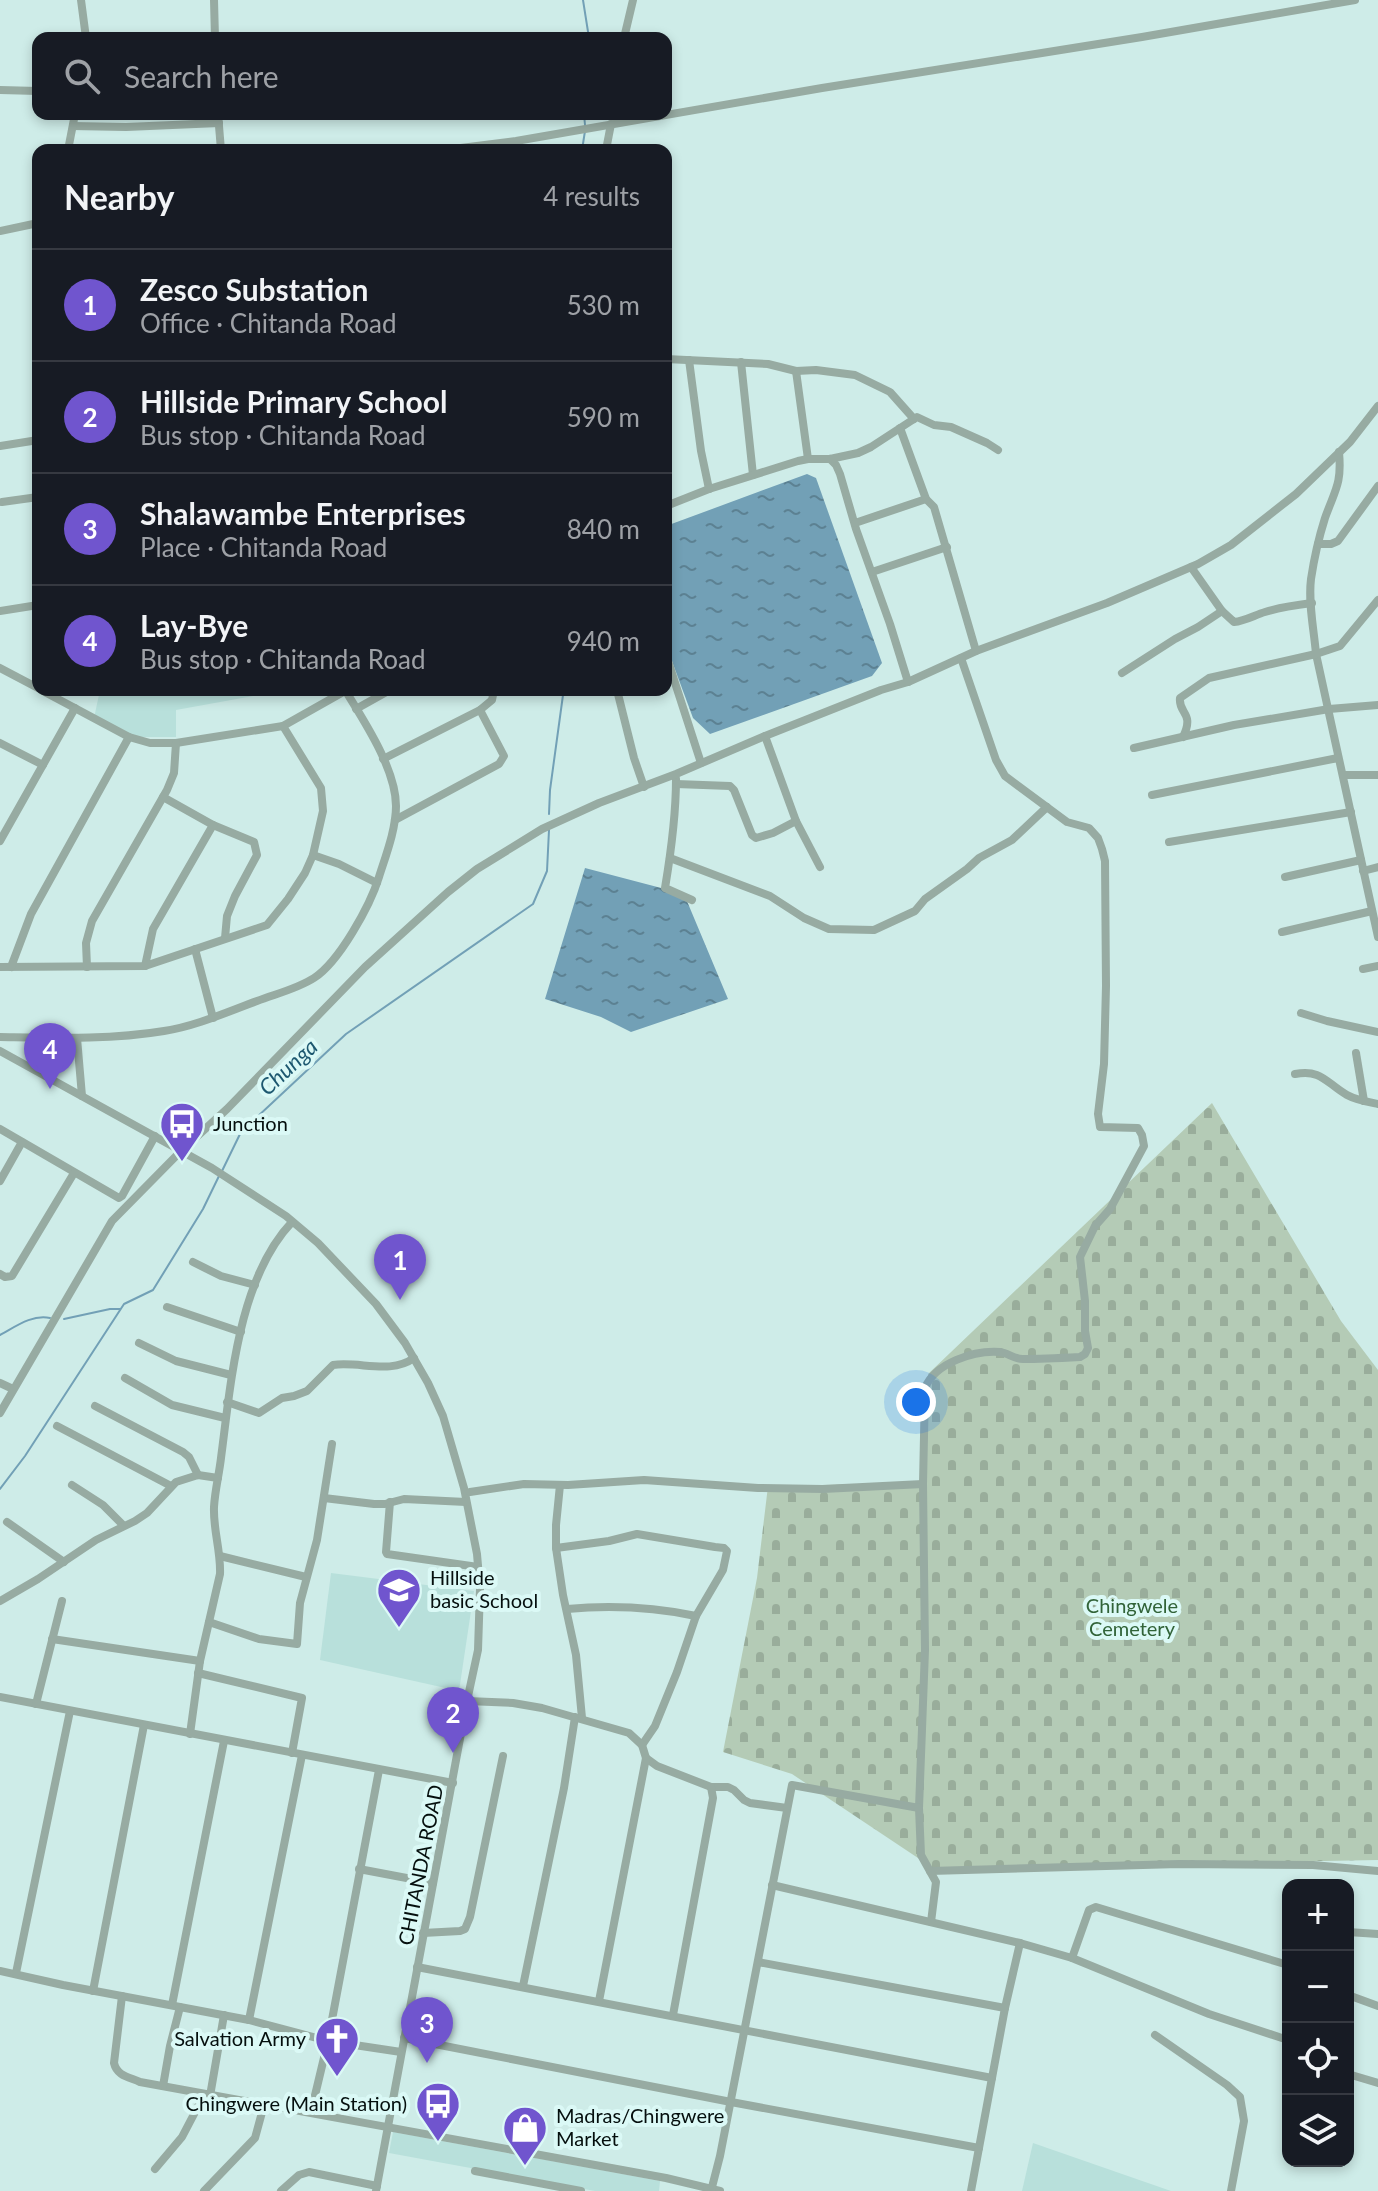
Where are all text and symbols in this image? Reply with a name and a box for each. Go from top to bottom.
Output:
search box [32,32,672,120]
icon: search [60,54,104,98]
text: Search here [124,58,279,94]
text: Nearby [64,176,175,217]
text: 4 results [543,180,640,212]
text: Zesco Substation [140,271,368,307]
text: 1 [82,289,98,321]
text: 530 m [567,289,640,321]
text: Office · Chitanda Road [140,307,396,339]
text: Hillside Primary School [140,383,447,419]
text: 2 [82,401,98,433]
text: 590 m [567,401,640,433]
text: Bus stop · Chitanda Road [140,419,426,451]
text: Shalawambe Enterprises [140,495,466,531]
text: 3 [82,513,98,545]
text: 840 m [567,513,640,545]
text: Place · Chitanda Road [140,531,387,563]
text: Lay-Bye [140,607,248,643]
text: 4 [82,625,98,657]
text: 940 m [567,625,640,657]
text: Bus stop · Chitanda Road [140,643,426,675]
pin: 4 [24,1023,76,1089]
water label: Chunga [253,1033,323,1100]
bus stop icon: Junction [158,1100,206,1163]
place label: Junction [213,1111,288,1135]
pin: 1 [374,1234,426,1300]
your location [896,1382,936,1422]
place label: Hillside basic School [430,1565,538,1612]
school or university icon: Hillside basic School [375,1566,423,1629]
park label: Chingwele Cemetery [1086,1593,1178,1640]
pin: 2 [427,1687,479,1753]
street label: CHITANDA ROAD [393,1783,447,1947]
map controls [1282,1879,1354,2167]
button: + [1282,1879,1354,1951]
button: − [1282,1951,1354,2023]
pin: 3 [401,1997,453,2063]
church icon: Salvation Army [313,2015,361,2078]
button: locate [1282,2023,1354,2095]
place label: Salvation Army [174,2026,307,2050]
bus stop icon: Chingwere (Main Station) [414,2080,462,2143]
place label: Chingwere (Main Station) [186,2091,407,2115]
button: layers [1282,2095,1354,2167]
place label: Madras/Chingwere Market [556,2103,724,2150]
shop icon: Madras/Chingwere Market [501,2104,549,2167]

